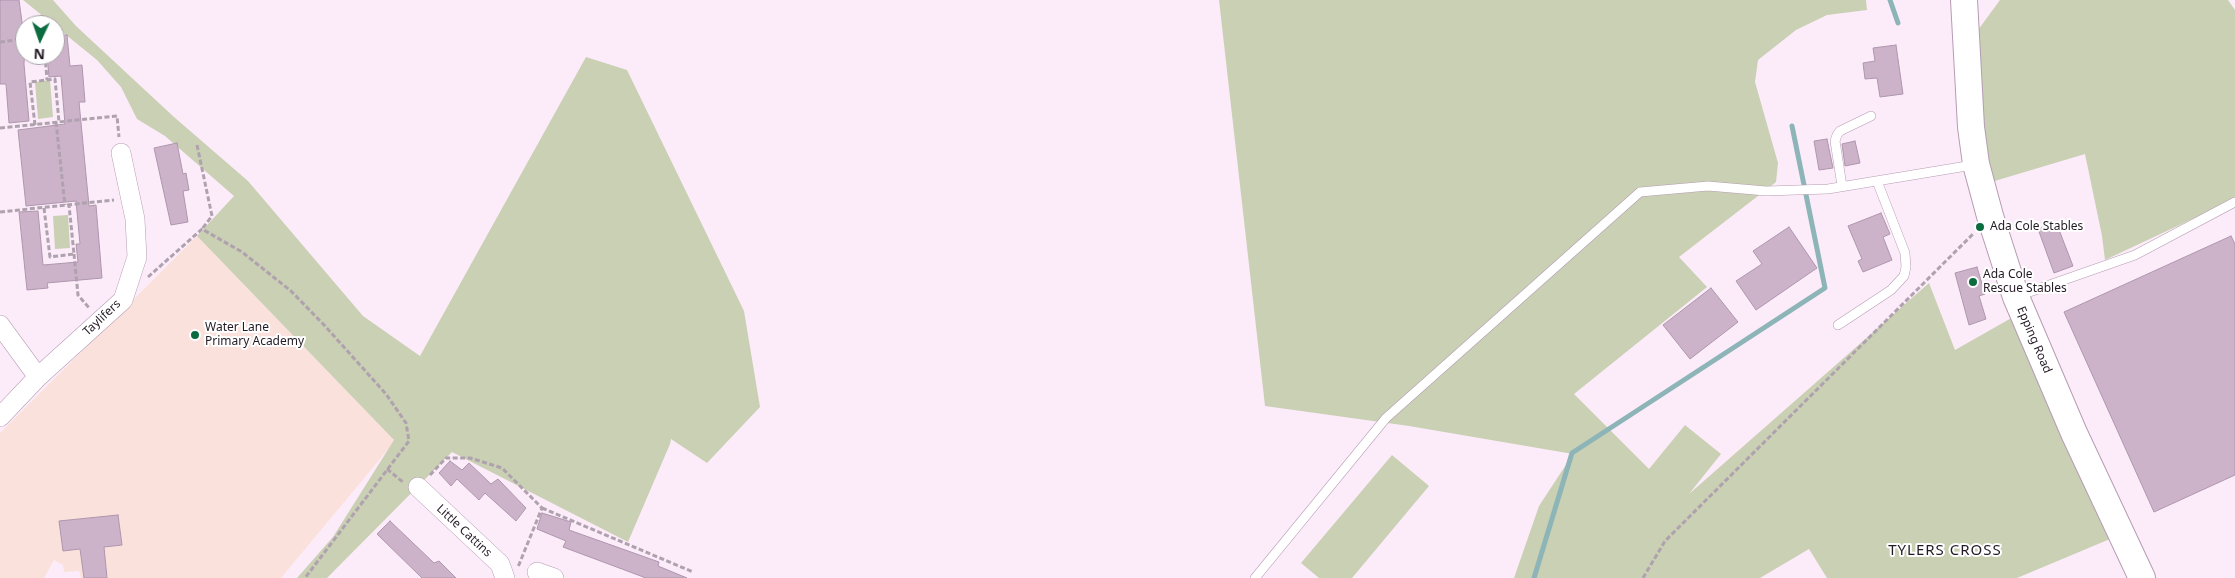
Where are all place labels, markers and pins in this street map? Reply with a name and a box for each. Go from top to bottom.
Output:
place label: Ada Cole Stables [1990,220,2083,234]
marker: Ada Cole Stables [1974,221,1986,233]
place label: Ada Cole Rescue Stables [1983,268,2067,296]
marker: Ada Cole Rescue Stables [1967,276,1979,288]
place label: Water Lane Primary Academy [205,321,304,349]
marker: Water Lane Primary Academy [189,329,201,341]

